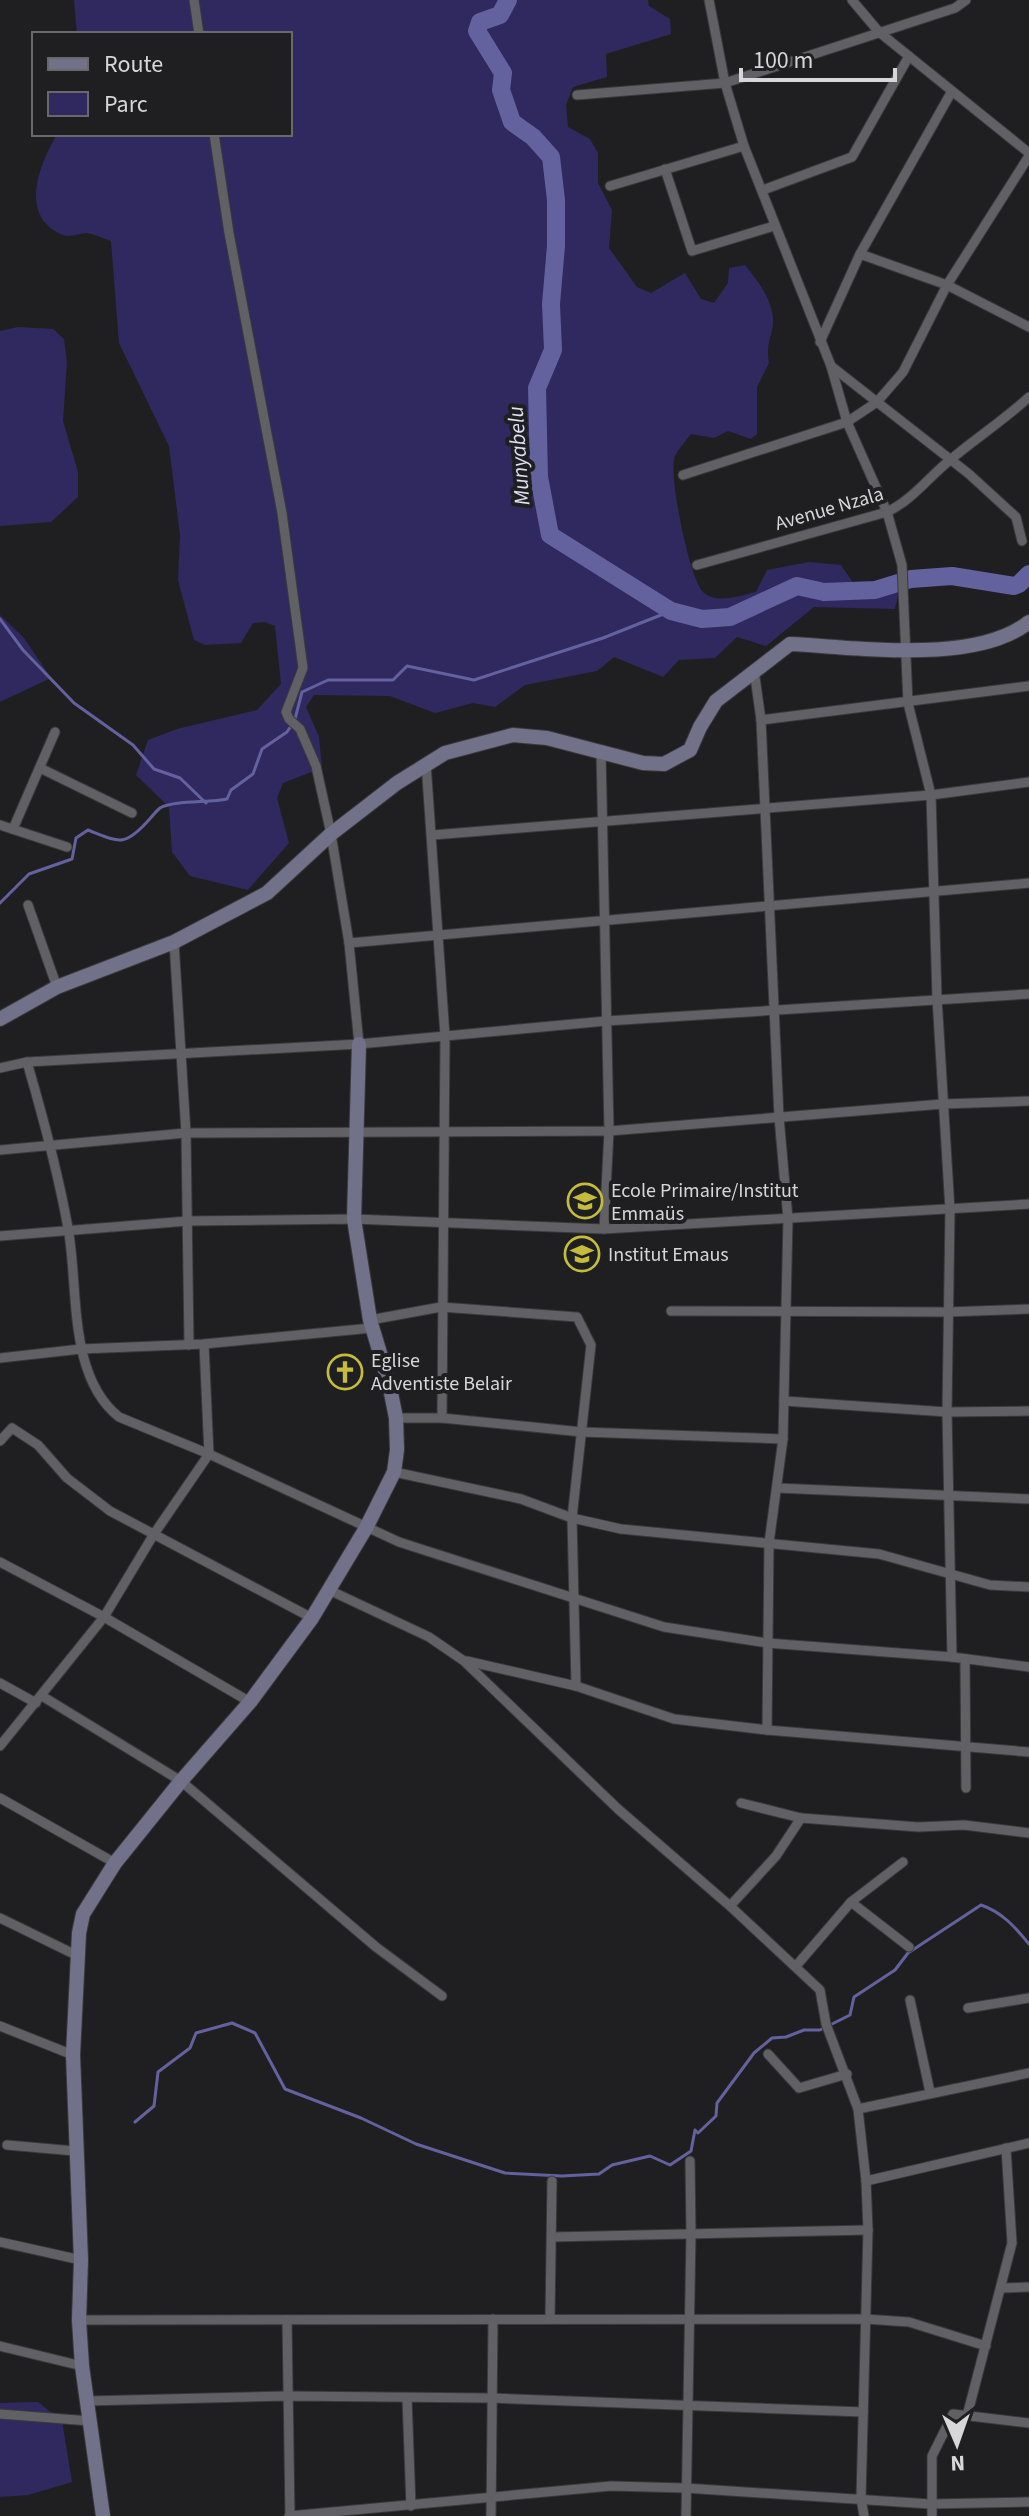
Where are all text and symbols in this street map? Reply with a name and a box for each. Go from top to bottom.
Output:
legend [32,32,292,136]
scale bar [741,32,895,82]
text: 100 m [753,43,813,78]
text: Route [104,47,163,82]
text: Parc [104,87,148,122]
water label: Munyabelu [500,405,538,507]
street label: Avenue Nzala [772,480,887,538]
place label: Ecole Primaire/Institut Emmaüs [611,1177,799,1228]
school or university icon: Ecole Primaire/Institut Emmaüs [566,1182,604,1220]
school or university icon: Institut Emaus [563,1235,601,1273]
place label: Institut Emaus [608,1241,729,1269]
place label: Eglise Adventiste Belair [371,1347,512,1398]
church icon: Eglise Adventiste Belair [326,1353,364,1391]
north arrow [917,2404,997,2484]
text: N [950,2447,966,2479]

